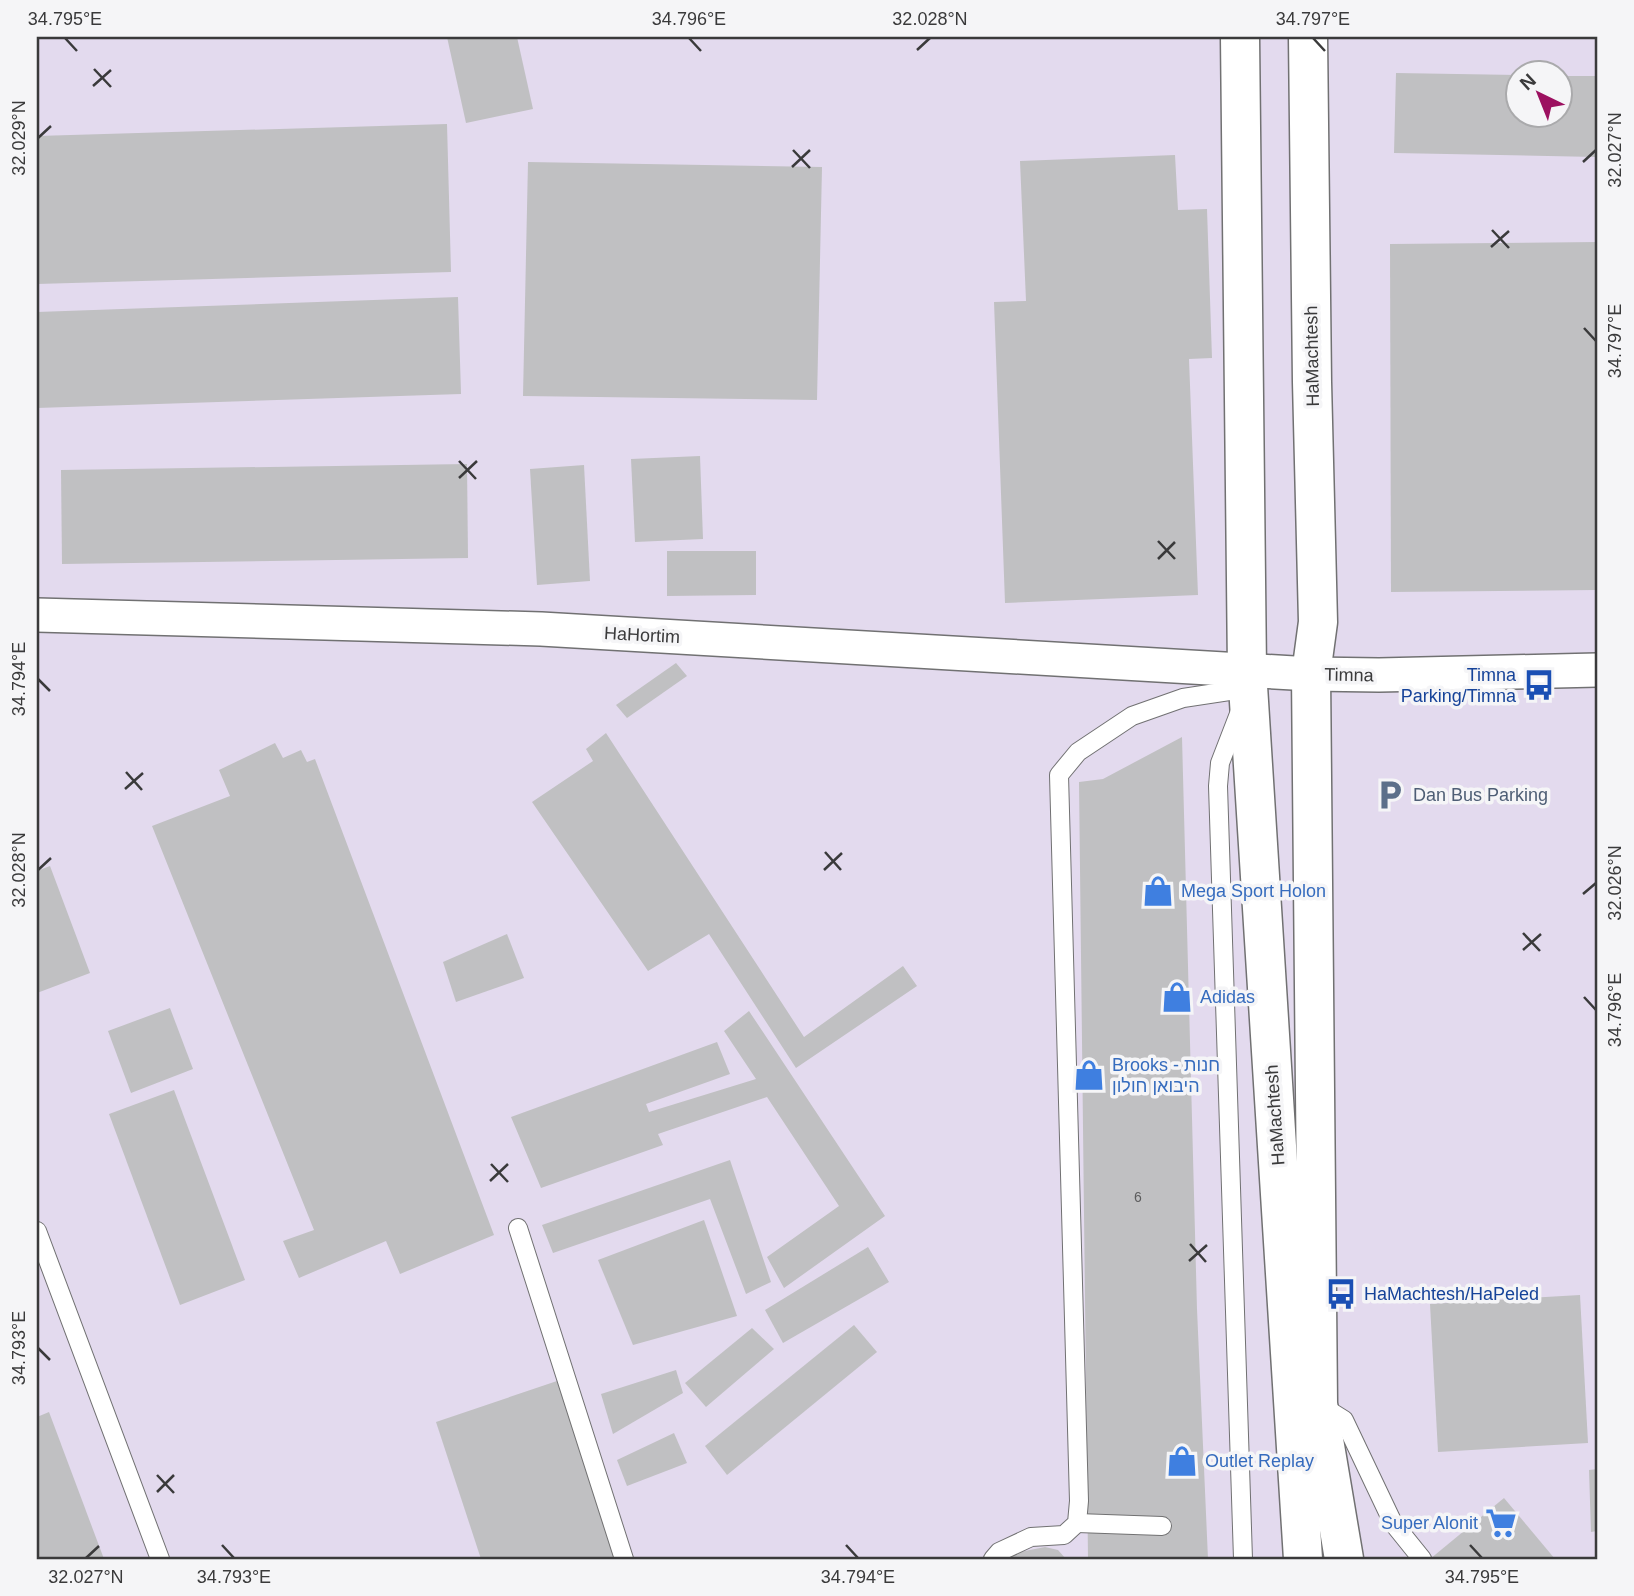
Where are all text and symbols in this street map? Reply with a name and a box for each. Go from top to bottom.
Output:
text: 34.795°E [28,9,102,29]
text: 34.796°E [652,9,726,29]
text: 32.028°N [892,9,968,29]
text: 34.797°E [1276,9,1350,29]
north arrow [1504,60,1574,130]
text: N [1516,70,1540,94]
text: 32.029°N [9,100,29,176]
text: 32.027°N [1605,112,1625,188]
text: 34.797°E [1605,304,1625,378]
street label: HaMachtesh [1301,305,1323,407]
street label: HaHortim [604,623,680,647]
text: 34.794°E [9,642,29,716]
street label: Timna [1324,665,1375,685]
place label: Timna Parking/Timna [1401,665,1517,706]
bus stop icon: Timna Parking/Timna [1522,668,1556,702]
parking icon: Dan Bus Parking [1373,778,1407,812]
place label: Dan Bus Parking [1413,785,1548,805]
text: 32.028°N [9,832,29,908]
text: 32.026°N [1605,845,1625,921]
shop icon: Mega Sport Holon [1141,874,1175,908]
place label: Mega Sport Holon [1181,881,1326,901]
text: 34.796°E [1605,973,1625,1047]
shop icon: Adidas [1160,980,1194,1014]
place label: Adidas [1200,987,1255,1007]
place label: Brooks - חנות היבואן חולון [1112,1055,1220,1096]
shop icon: Brooks - חנות היבואן חולון [1072,1058,1106,1092]
street label: HaMachtesh [1261,1064,1289,1166]
house number: 6 [1134,1189,1142,1205]
bus stop icon: HaMachtesh/HaPeled [1324,1277,1358,1311]
place label: HaMachtesh/HaPeled [1364,1284,1539,1304]
text: 34.793°E [9,1311,29,1385]
shop icon: Outlet Replay [1165,1444,1199,1478]
place label: Outlet Replay [1205,1451,1314,1471]
supermarket icon: Super Alonit [1484,1506,1518,1540]
place label: Super Alonit [1381,1513,1478,1533]
text: 32.027°N [48,1567,124,1587]
text: 34.793°E [197,1567,271,1587]
text: 34.794°E [821,1567,895,1587]
text: 34.795°E [1445,1567,1519,1587]

